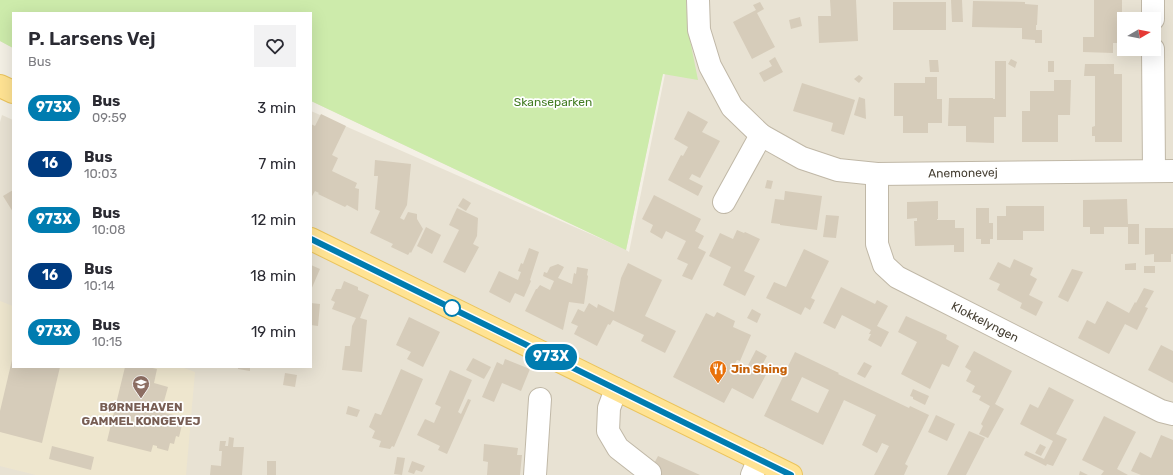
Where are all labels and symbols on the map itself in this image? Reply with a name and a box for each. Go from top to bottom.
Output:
north arrow [1117,12,1161,56]
park label: Skanseparken [514,95,592,109]
street label: Anemonevej [928,165,998,181]
unlabelled marker [443,299,461,317]
street label: Klokkelyngen [949,299,1021,345]
line badge: 973X [523,344,579,370]
restaurant icon: Jin Shing [708,359,728,384]
place label: Jin Shing [731,362,787,376]
school or university icon: BØRNEHAVEN GAMMEL KONGEVEJ [131,374,151,399]
place label: BØRNEHAVEN GAMMEL KONGEVEJ [81,400,201,428]

